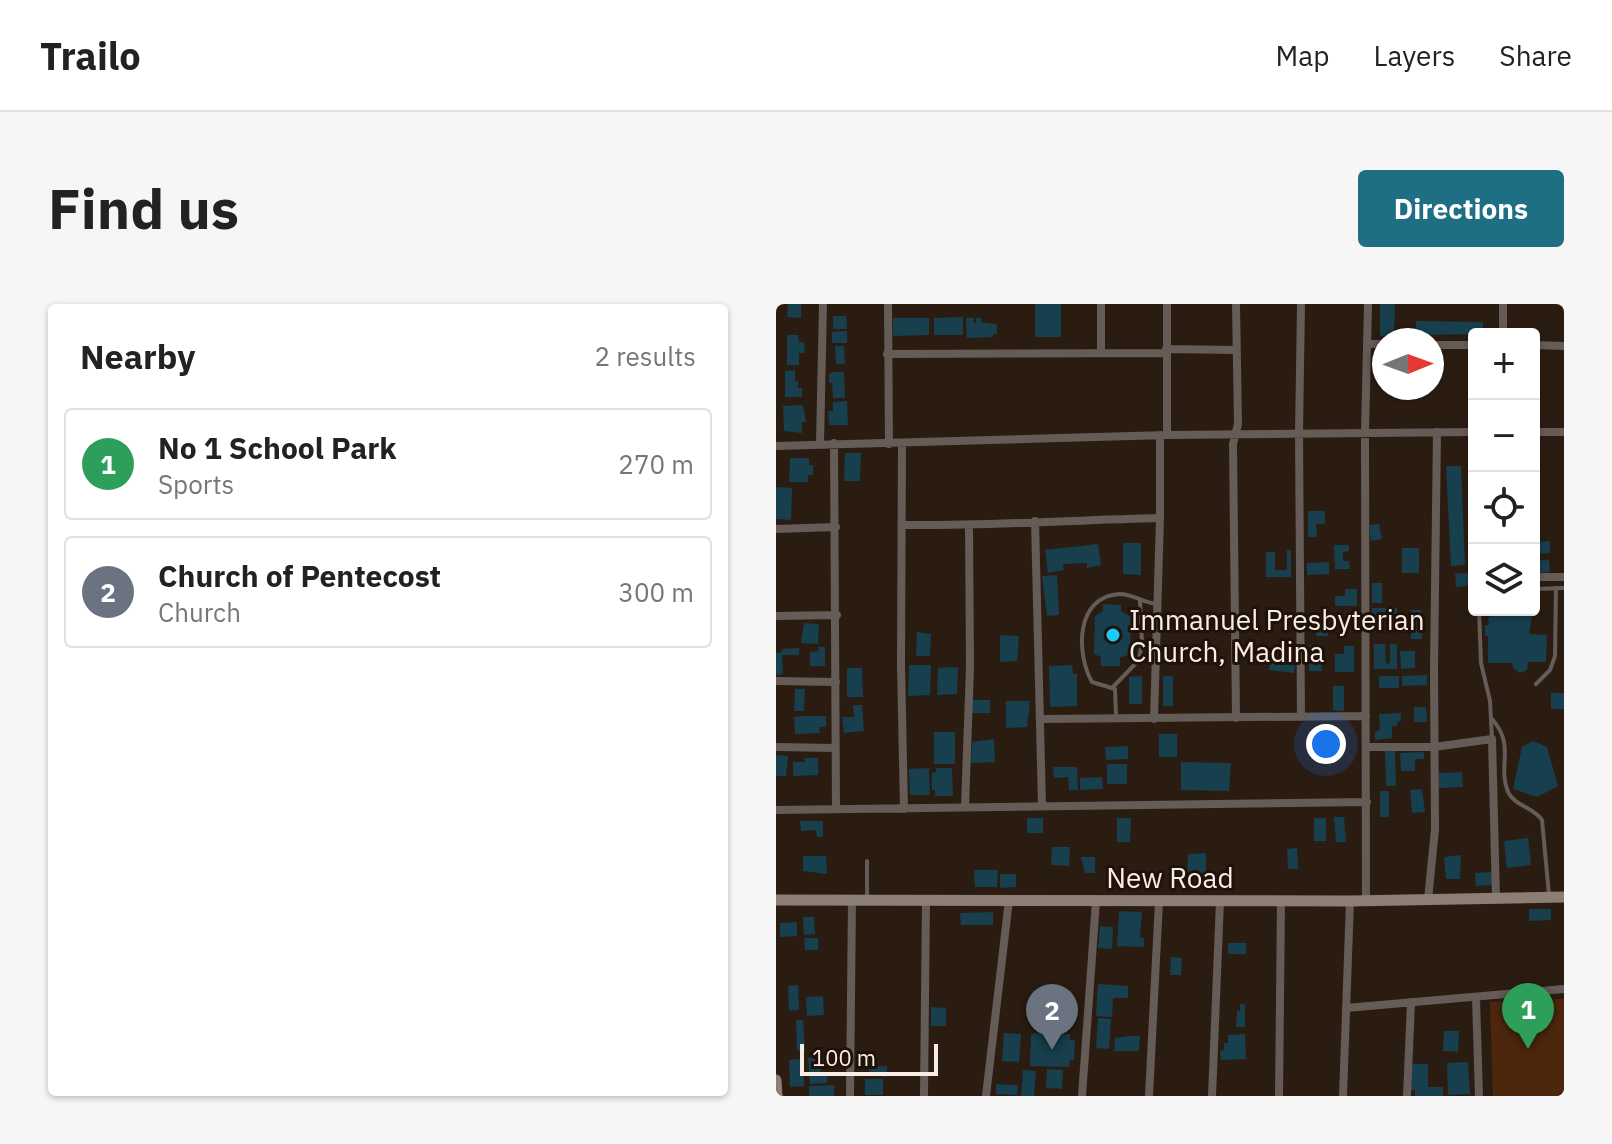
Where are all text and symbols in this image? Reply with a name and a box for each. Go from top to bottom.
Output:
text: Trailo [40,31,141,80]
text: Map [1275,37,1329,74]
text: Layers [1373,37,1455,74]
text: Share [1499,37,1572,74]
button: Directions [1358,170,1564,247]
text: Find us [48,172,239,244]
north arrow [1372,328,1444,400]
map controls [1468,328,1540,616]
button: + [1468,328,1540,400]
text: Nearby [80,334,195,378]
text: 2 results [594,339,696,373]
button: − [1468,400,1540,472]
text: No 1 School Park [158,428,397,467]
text: 1 [100,447,116,481]
text: 270 m [618,447,694,481]
text: Sports [158,467,234,501]
button: locate [1468,472,1540,544]
button: layers [1468,544,1540,616]
text: Church of Pentecost [158,556,441,595]
text: 2 [100,575,116,609]
text: 300 m [618,575,694,609]
text: Church [158,595,241,629]
place label: Immanuel Presbyterian Church, Madina [1129,601,1425,670]
marker: Immanuel Presbyterian Church, Madina [1104,626,1122,644]
your location [1306,724,1346,764]
street label: New Road [1106,859,1234,896]
pin: 1 [1502,983,1554,1049]
pin: 2 [1026,984,1078,1050]
scale bar [800,1040,938,1076]
text: 100 m [812,1043,876,1072]

